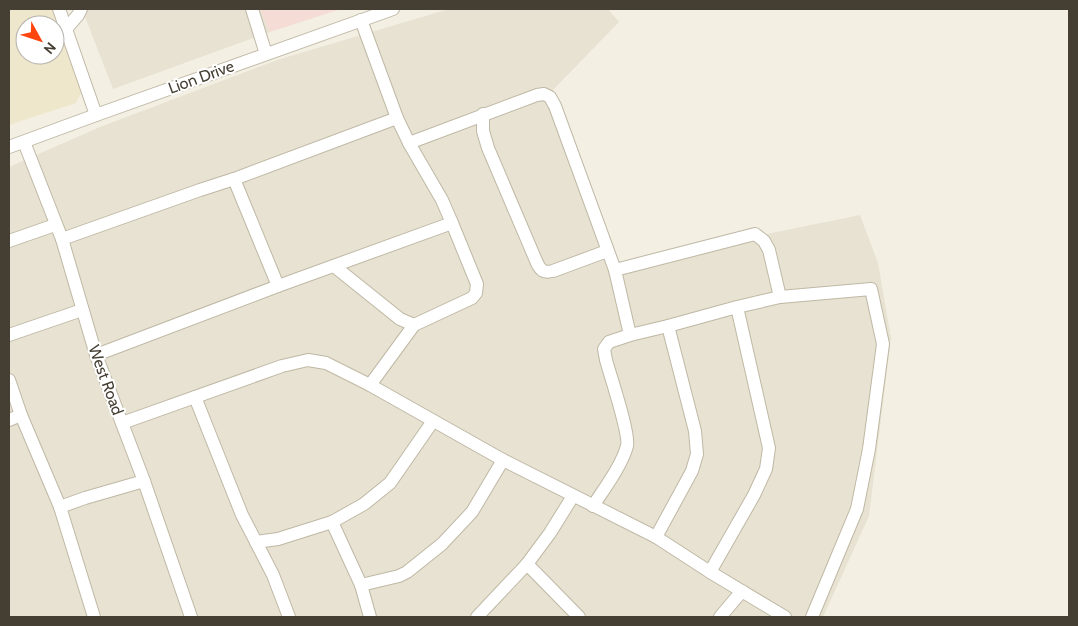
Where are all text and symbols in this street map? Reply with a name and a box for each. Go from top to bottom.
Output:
north arrow [15,15,65,65]
text: N [40,39,60,58]
street label: Lion Drive [166,56,236,98]
street label: West Road [85,342,127,418]

